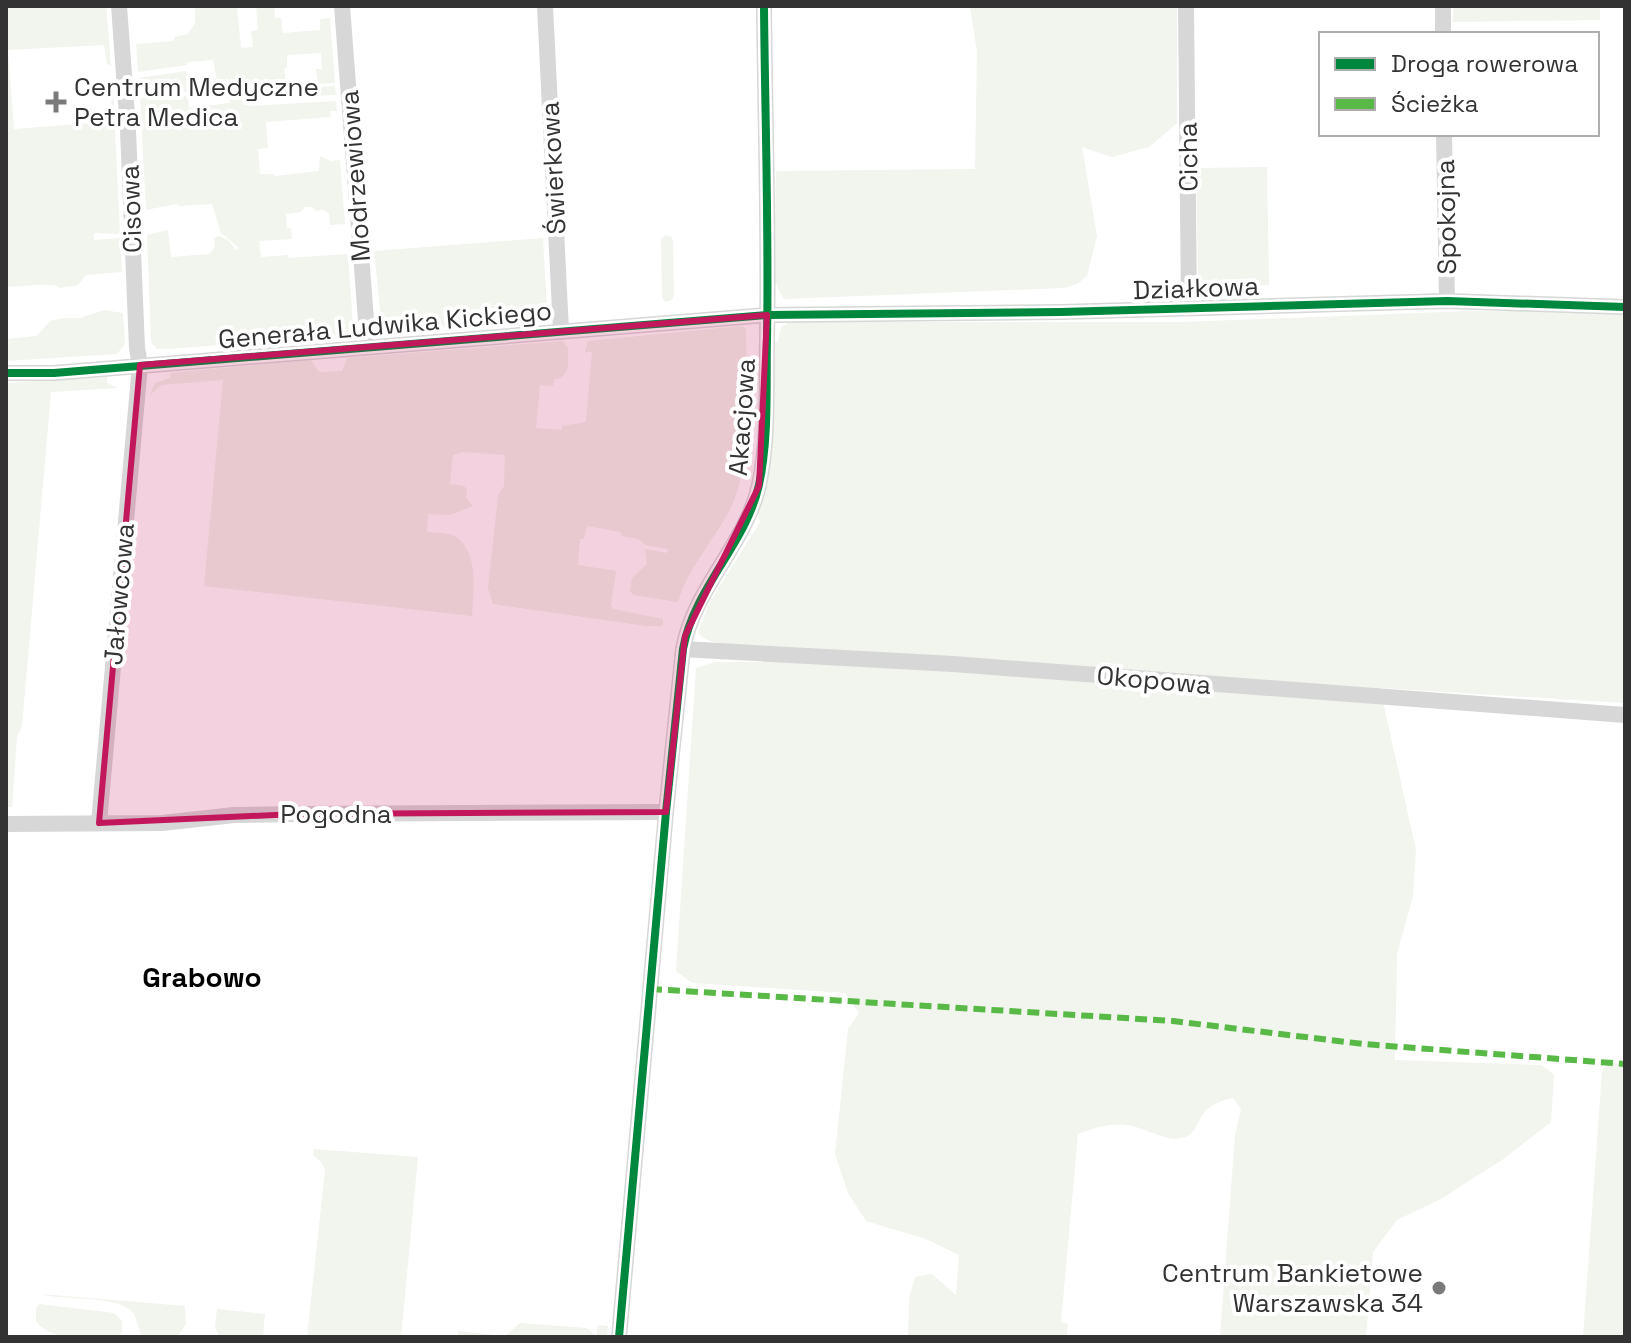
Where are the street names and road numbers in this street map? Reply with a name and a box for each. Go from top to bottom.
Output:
street label: Modrzewiowa [332,89,378,263]
street label: Świerkowa [533,101,573,235]
street label: Cicha [1170,122,1206,192]
street label: Spokojna [1428,159,1464,275]
street label: Cisowa [112,164,150,254]
street label: Działkowa [1132,269,1260,307]
street label: Generała Ludwika Kickiego [217,293,553,357]
street label: Akacjowa [721,357,763,477]
street label: Jałowcowa [96,522,142,666]
street label: Okopowa [1095,658,1213,702]
street label: Pogodna [280,797,392,831]

